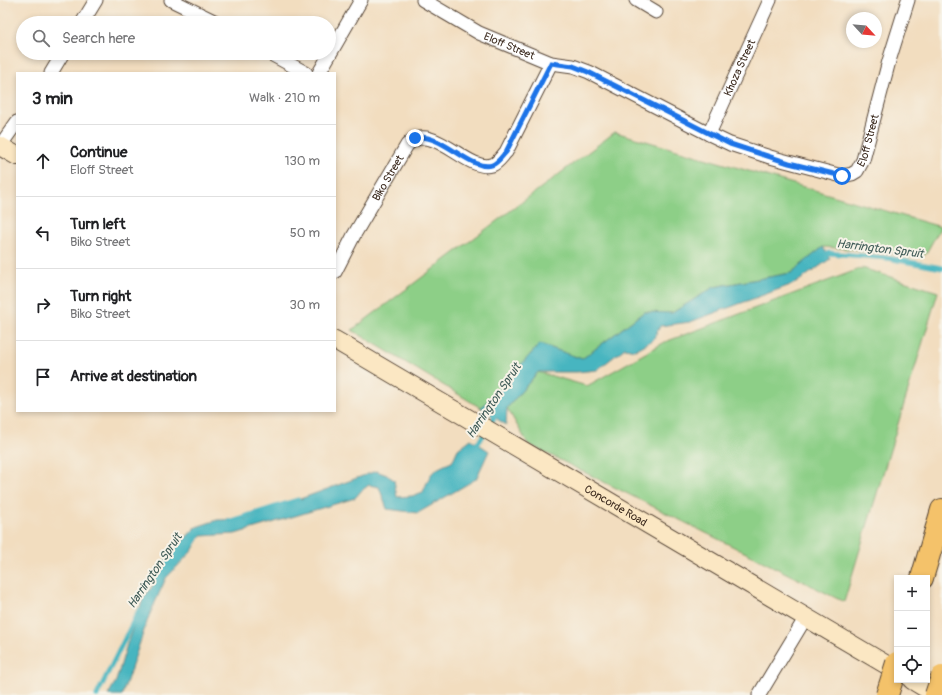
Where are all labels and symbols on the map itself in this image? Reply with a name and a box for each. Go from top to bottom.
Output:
north arrow [846,12,882,48]
street label: Eloff Street [482,29,537,62]
street label: Khoza Street [721,37,758,98]
street label: Eloff Street [854,112,881,169]
route end [406,129,424,147]
street label: Biko Street [369,152,407,203]
route start [833,167,851,185]
water label: Harrington Spruit [836,236,925,262]
water label: Harrington Spruit [463,360,525,441]
street label: Concorde Road [582,482,649,529]
water label: Harrington Spruit [124,530,186,611]

